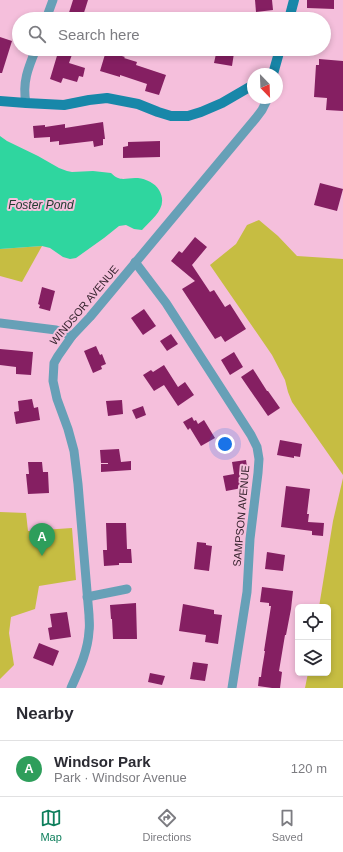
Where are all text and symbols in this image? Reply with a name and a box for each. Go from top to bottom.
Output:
search box [12,12,331,56]
icon: search [26,23,48,45]
text: Search here [58,26,140,43]
north arrow [247,68,283,104]
water label: Foster Pond [8,198,74,212]
street label: WINDSOR AVENUE [47,263,121,347]
your location [215,434,235,454]
street label: SAMPSON AVENUE [231,465,251,567]
pin: A [29,523,55,556]
map controls [295,604,331,676]
button: locate [295,604,331,640]
button: layers [295,640,331,676]
text: Nearby [16,704,74,723]
text: Windsor Park [54,753,151,770]
text: A [24,761,34,776]
text: 120 m [291,761,327,776]
text: Park · Windsor Avenue [54,770,187,785]
tab: Map [40,807,62,843]
tab: Directions [142,807,191,843]
tab: Saved [272,807,303,843]

